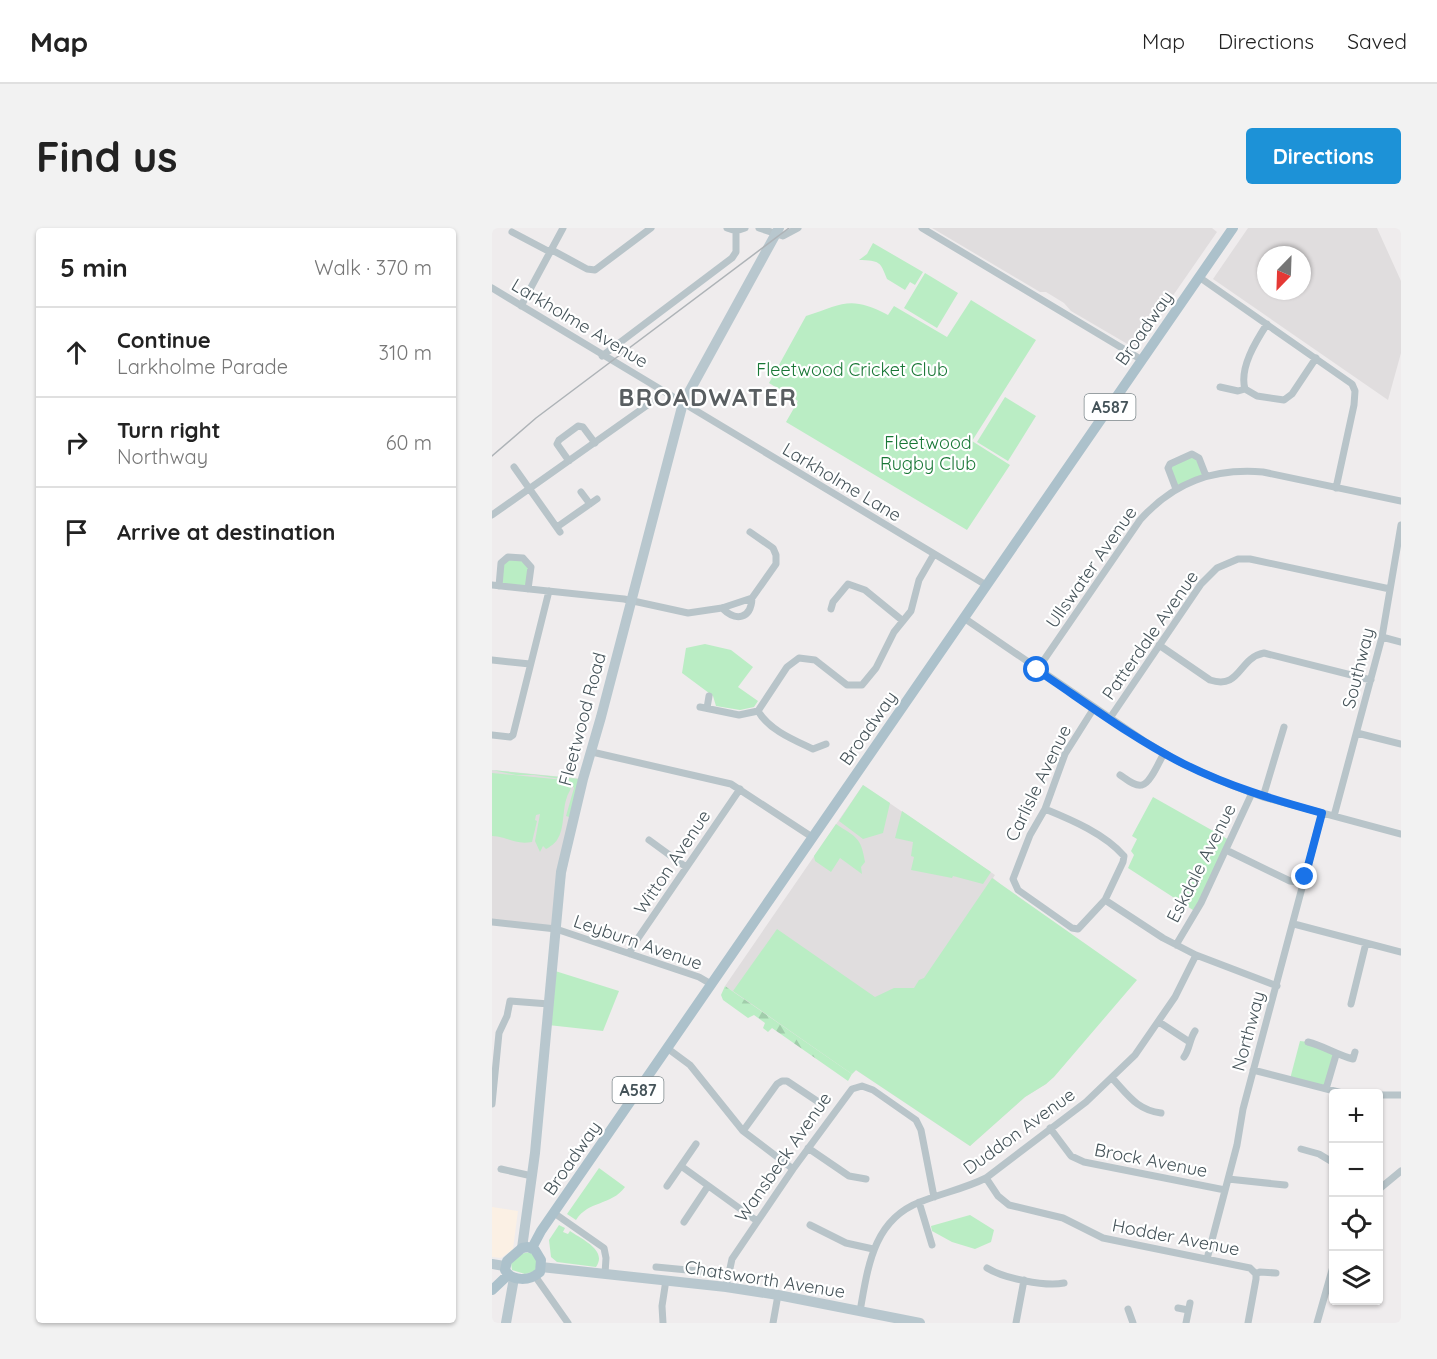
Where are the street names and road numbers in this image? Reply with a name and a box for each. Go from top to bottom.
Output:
street label: Larkholme Avenue [508,273,652,373]
street label: Broadway [1110,286,1178,370]
road number: A587 [1084,394,1136,420]
street label: Larkholme Lane [778,437,906,527]
street label: Ullswater Avenue [1040,502,1142,632]
street label: Patterdale Avenue [1097,566,1203,704]
street label: Southway [1337,625,1379,711]
street label: Fleetwood Road [553,650,611,788]
street label: Broadway [834,686,902,770]
street label: Carlisle Avenue [1000,721,1076,845]
street label: Eskdale Avenue [1161,800,1241,926]
street label: Witton Avenue [629,805,715,919]
street label: Leyburn Avenue [571,909,705,975]
street label: Northway [1226,988,1270,1074]
road number: A587 [612,1077,664,1103]
street label: Duddon Avenue [959,1083,1079,1179]
street label: Wansbeck Avenue [730,1088,836,1226]
street label: Broadway [538,1116,606,1200]
street label: Brock Avenue [1093,1138,1209,1182]
street label: Hodder Avenue [1110,1213,1242,1261]
street label: Chatsworth Avenue [683,1255,847,1303]

